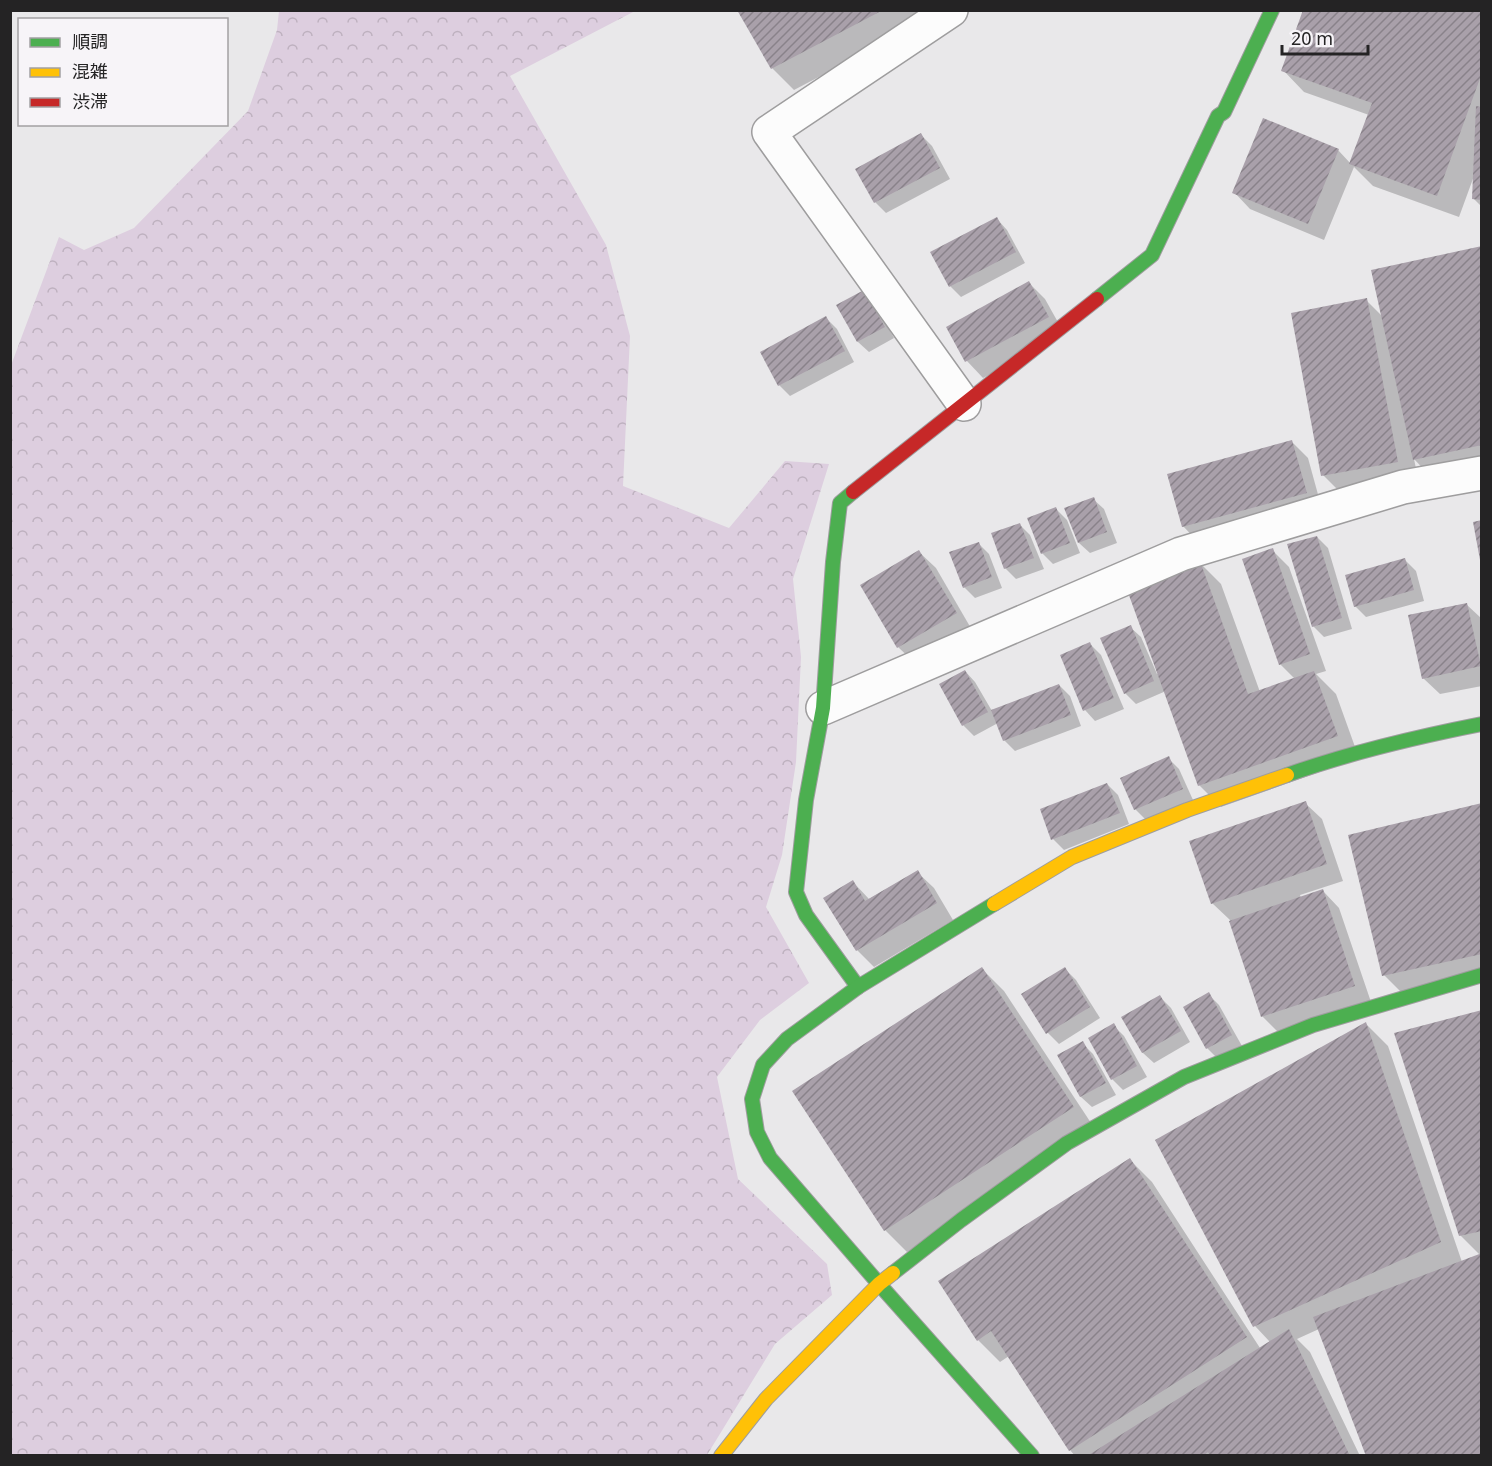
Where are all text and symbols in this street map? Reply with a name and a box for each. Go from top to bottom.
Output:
legend [18,18,228,126]
scale bar [1282,18,1368,56]
text: 20 m [1291,26,1333,50]
text: 順調 [72,29,108,53]
text: 混雑 [72,59,108,83]
text: 渋滞 [72,89,108,113]

